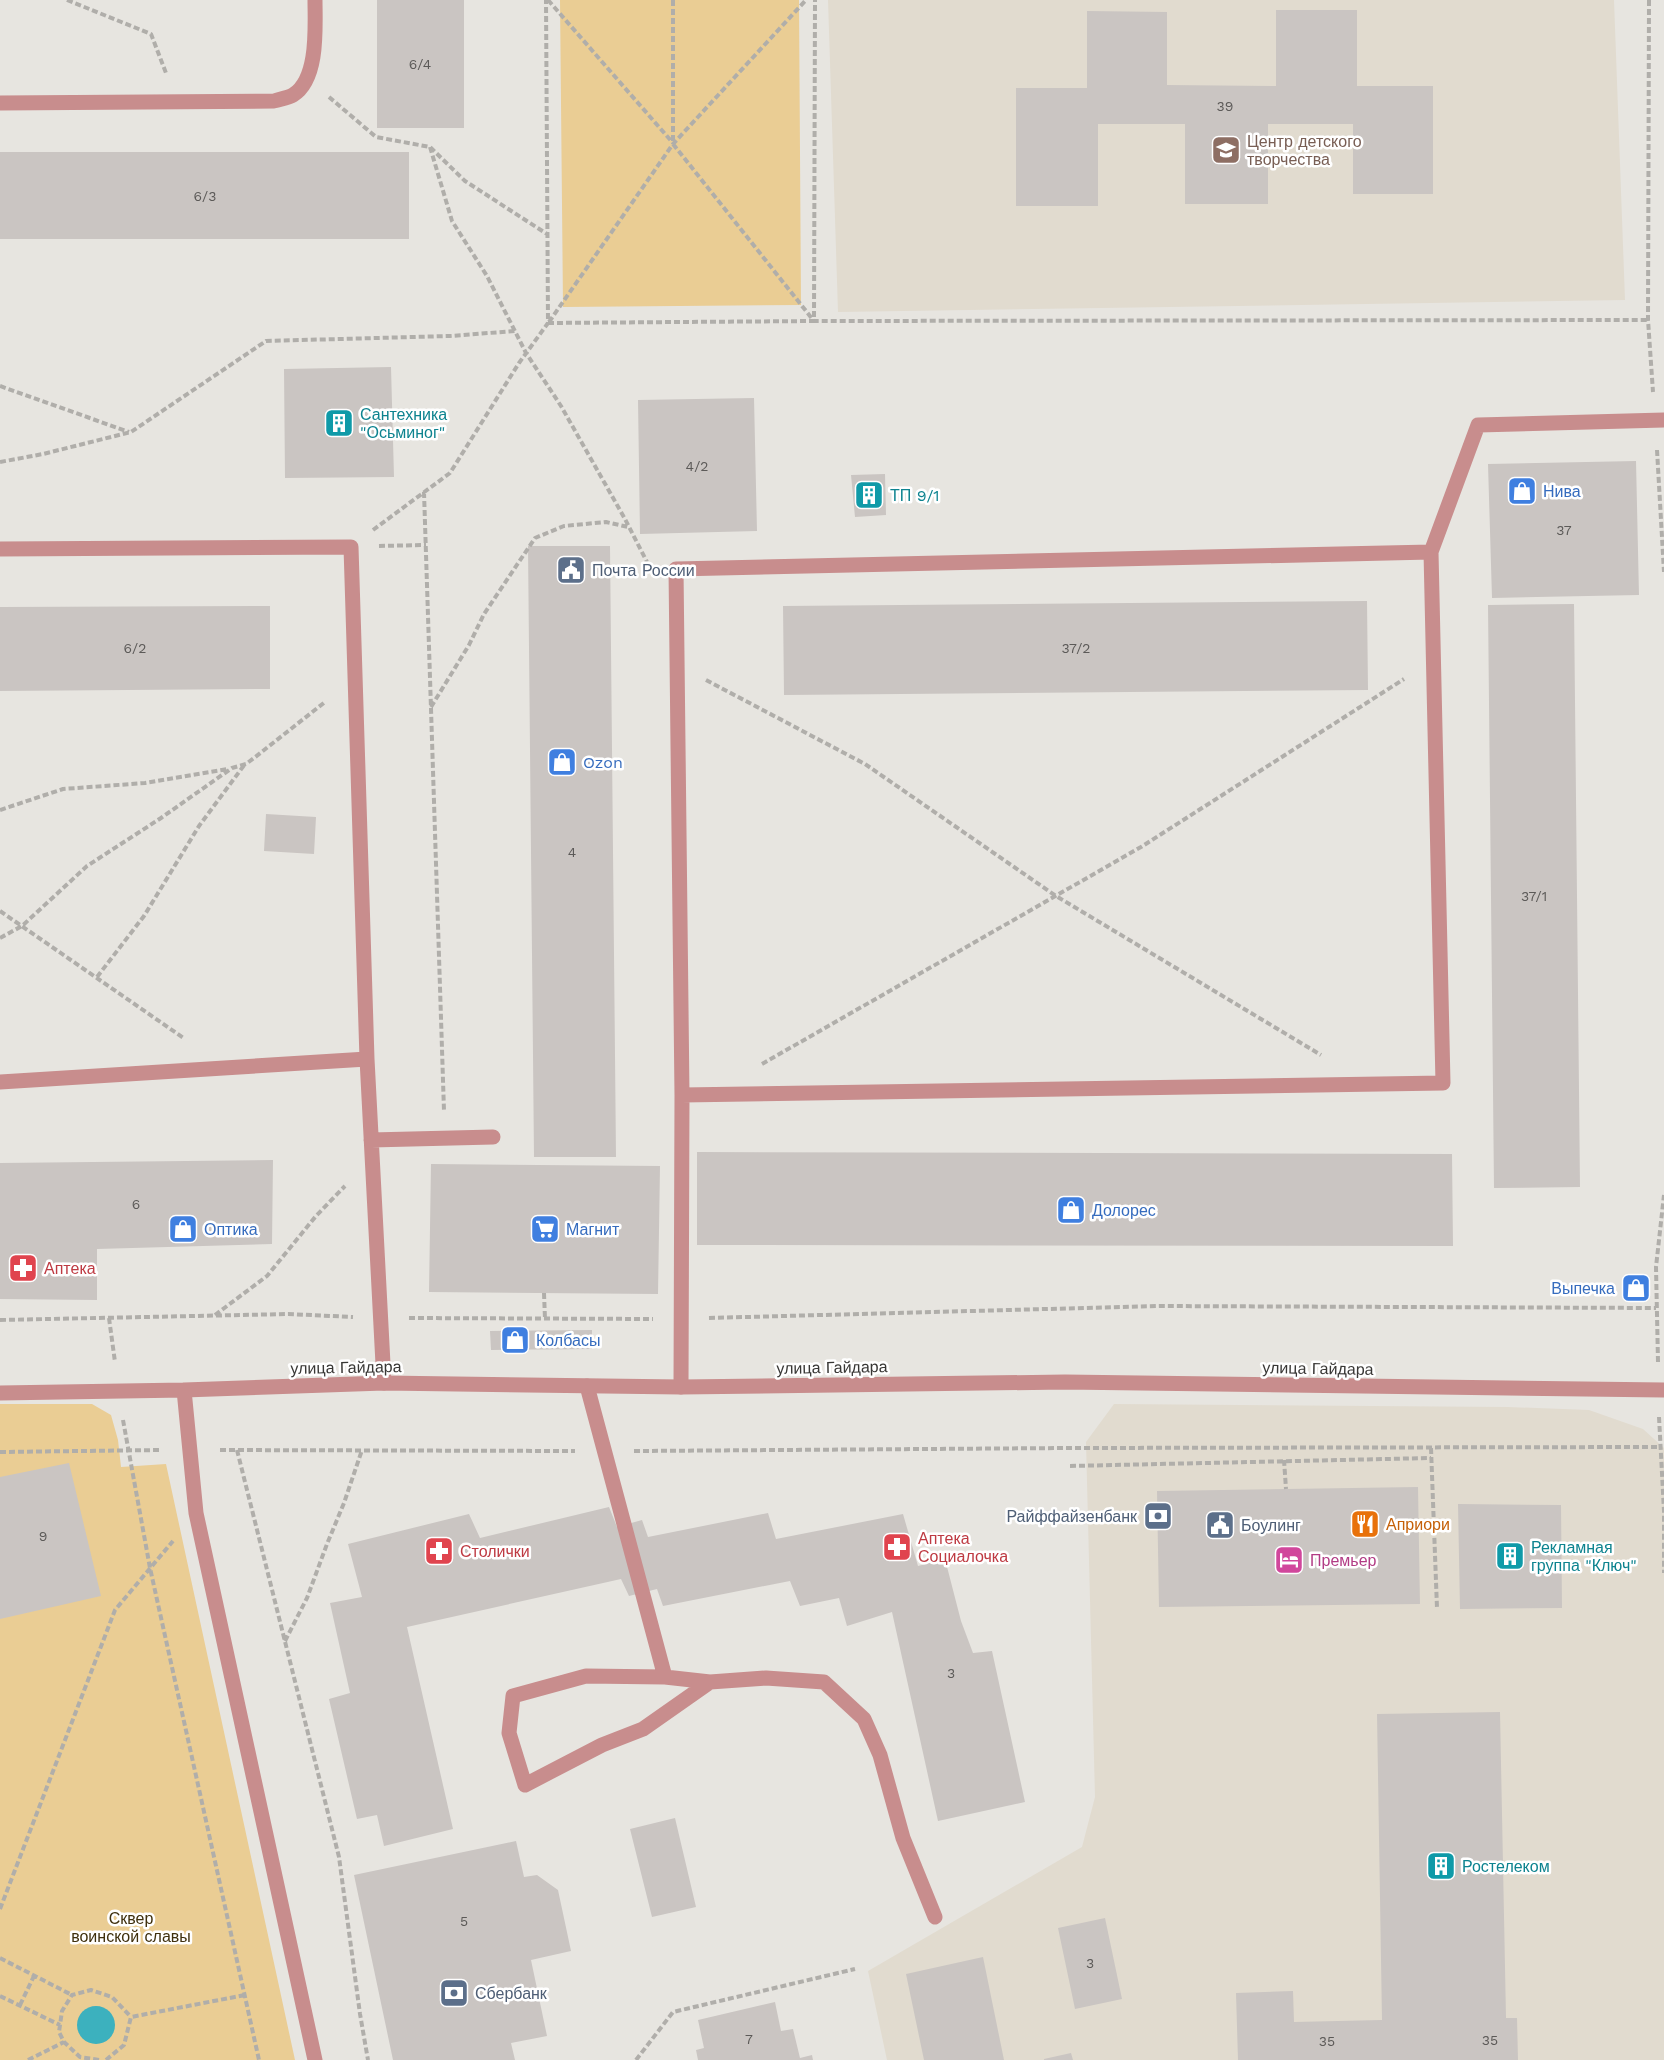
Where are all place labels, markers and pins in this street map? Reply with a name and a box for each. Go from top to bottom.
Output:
place label: Центр детского творчества [1247,132,1362,169]
school or university icon: Центр детского творчества [1210,134,1242,166]
place label: Сантехника "Осьминог" [360,405,447,442]
building icon: Сантехника "Осьминог" [323,407,355,439]
shop icon: Нива [1506,475,1538,507]
building icon: ТП 9/1 [853,479,885,511]
place label: Нива [1543,482,1581,501]
place label: ТП 9/1 [890,486,940,505]
public building icon: Почта России [555,554,587,586]
place label: Почта России [592,561,695,580]
shop icon: Ozon [546,746,578,778]
place label: Ozon [583,753,623,772]
shop icon: Долорес [1055,1194,1087,1226]
place label: Долорес [1092,1201,1156,1220]
shop icon: Оптика [167,1213,199,1245]
supermarket icon: Магнит [529,1213,561,1245]
place label: Оптика [204,1220,258,1239]
place label: Магнит [566,1220,620,1239]
pharmacy icon: Аптека [7,1252,39,1284]
place label: Аптека [44,1259,96,1278]
shop icon: Выпечка [1620,1272,1652,1304]
place label: Выпечка [1551,1279,1615,1298]
shop icon: Колбасы [499,1324,531,1356]
place label: Колбасы [536,1331,600,1350]
bank icon: Райффайзенбанк [1142,1500,1174,1532]
place label: Райффайзенбанк [1006,1507,1138,1526]
restaurant icon: Априори [1349,1508,1381,1540]
public building icon: Боулинг [1204,1509,1236,1541]
place label: Априори [1386,1515,1450,1534]
place label: Боулинг [1241,1516,1301,1535]
place label: Аптека Социалочка [918,1529,1008,1566]
pharmacy icon: Аптека Социалочка [881,1531,913,1563]
pharmacy icon: Столички [423,1535,455,1567]
place label: Рекламная группа "Ключ" [1531,1538,1637,1575]
building icon: Рекламная группа "Ключ" [1494,1540,1526,1572]
place label: Столички [460,1542,530,1561]
hotel icon: Премьер [1273,1544,1305,1576]
place label: Премьер [1310,1551,1377,1570]
building icon: Ростелеком [1425,1850,1457,1882]
place label: Ростелеком [1462,1857,1550,1876]
bank icon: Сбербанк [438,1977,470,2009]
place label: Сбербанк [475,1984,548,2003]

